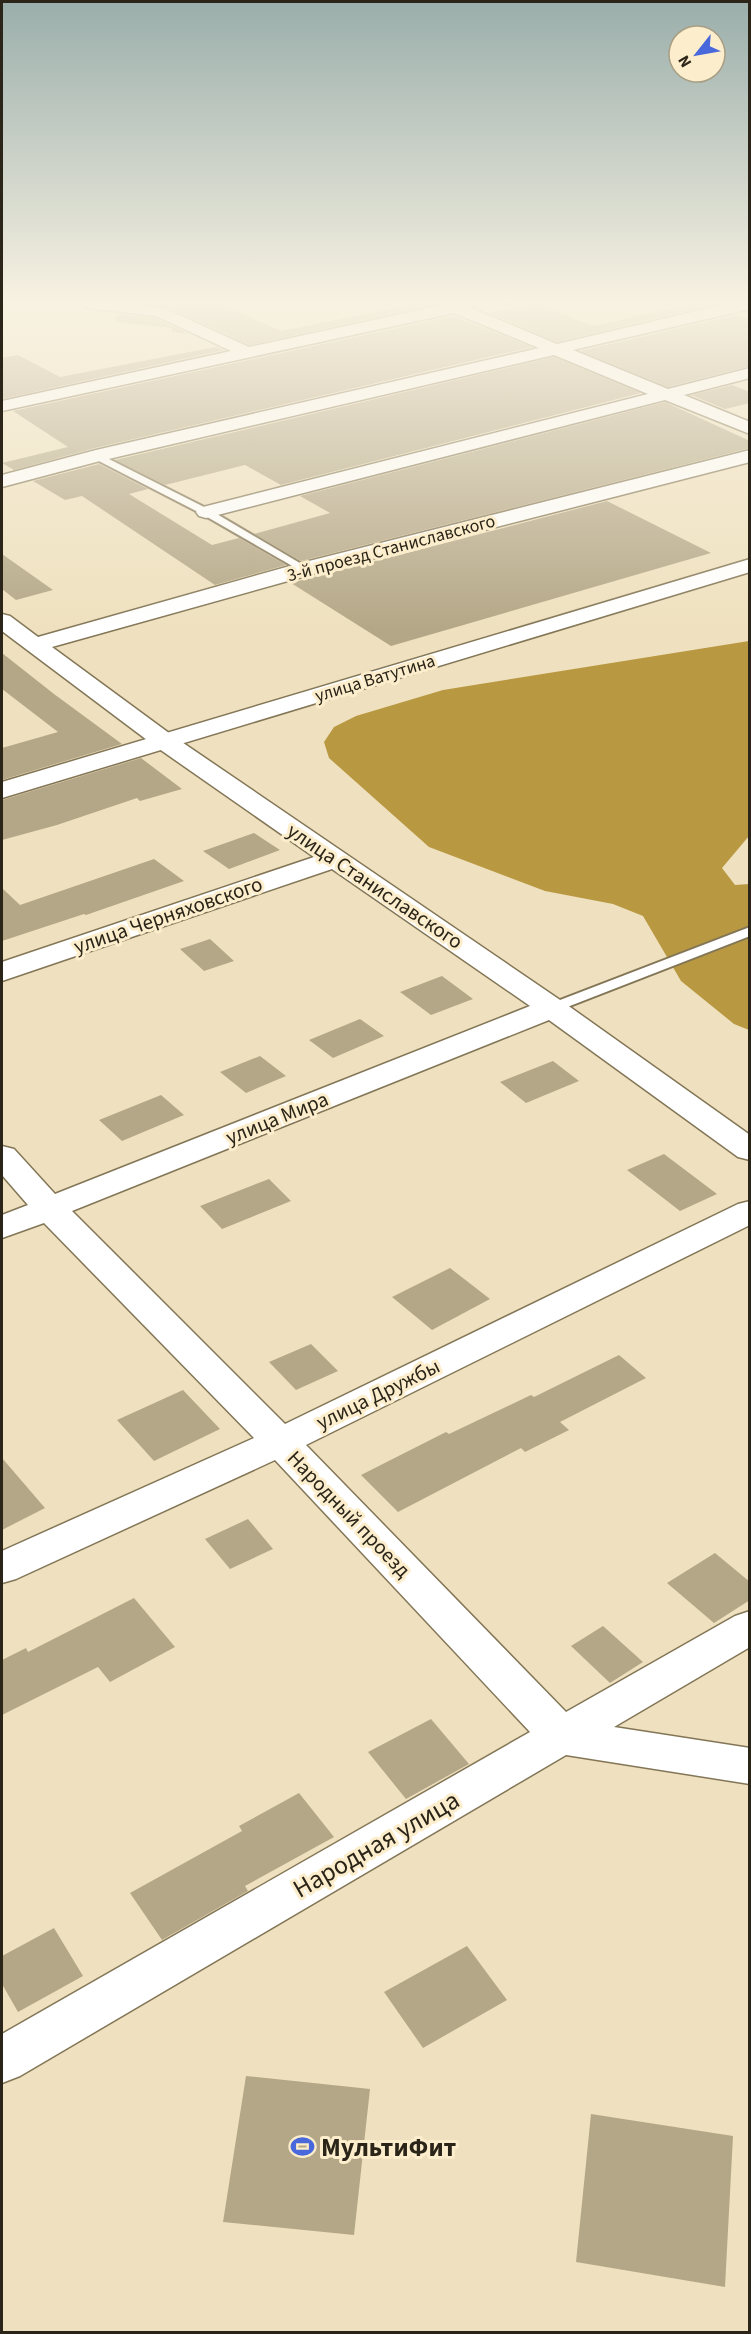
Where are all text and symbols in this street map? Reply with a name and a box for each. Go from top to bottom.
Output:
north arrow [667,24,727,84]
text: N [673,51,697,71]
street label: 3-й проезд Станиславского [284,509,498,588]
street label: улица Ватутина [312,648,438,709]
street label: улица Станиславского [281,816,469,956]
street label: улица Черняховского [70,869,266,961]
street label: улица Мира [221,1084,333,1152]
street label: улица Дружбы [311,1351,445,1437]
street label: Народный проезд [280,1444,418,1584]
street label: Народная улица [286,1782,466,1907]
place label: МультиФит [321,2129,457,2166]
sports icon: МультиФит [290,2134,316,2160]

